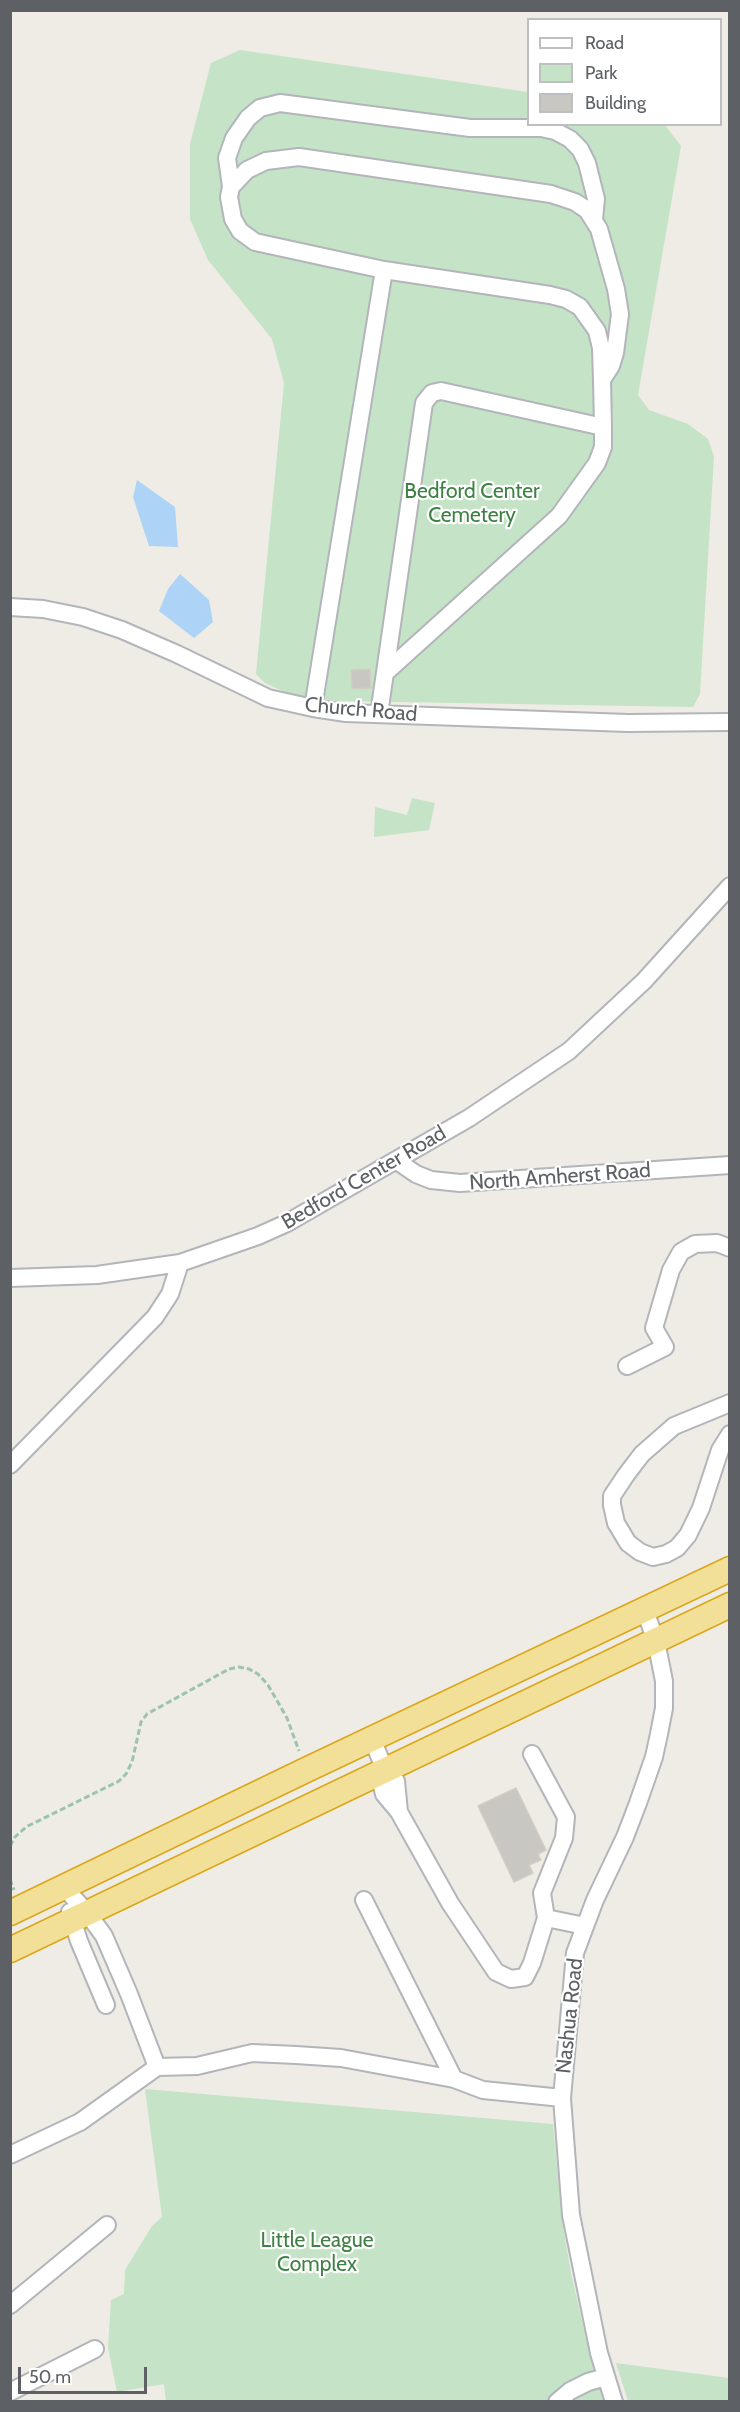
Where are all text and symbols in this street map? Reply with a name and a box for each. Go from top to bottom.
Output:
legend [527,18,722,126]
text: Road [585,32,624,54]
text: Park [585,62,617,84]
text: Building [585,92,646,114]
park label: Bedford Center Cemetery [404,479,540,529]
street label: Church Road [304,693,418,727]
street label: Bedford Center Road [277,1121,451,1235]
street label: North Amherst Road [468,1158,652,1196]
street label: Nashua Road [551,1957,589,2075]
park label: Little League Complex [261,2228,373,2278]
scale bar [21,2355,150,2393]
text: 50 m [29,2366,71,2388]

